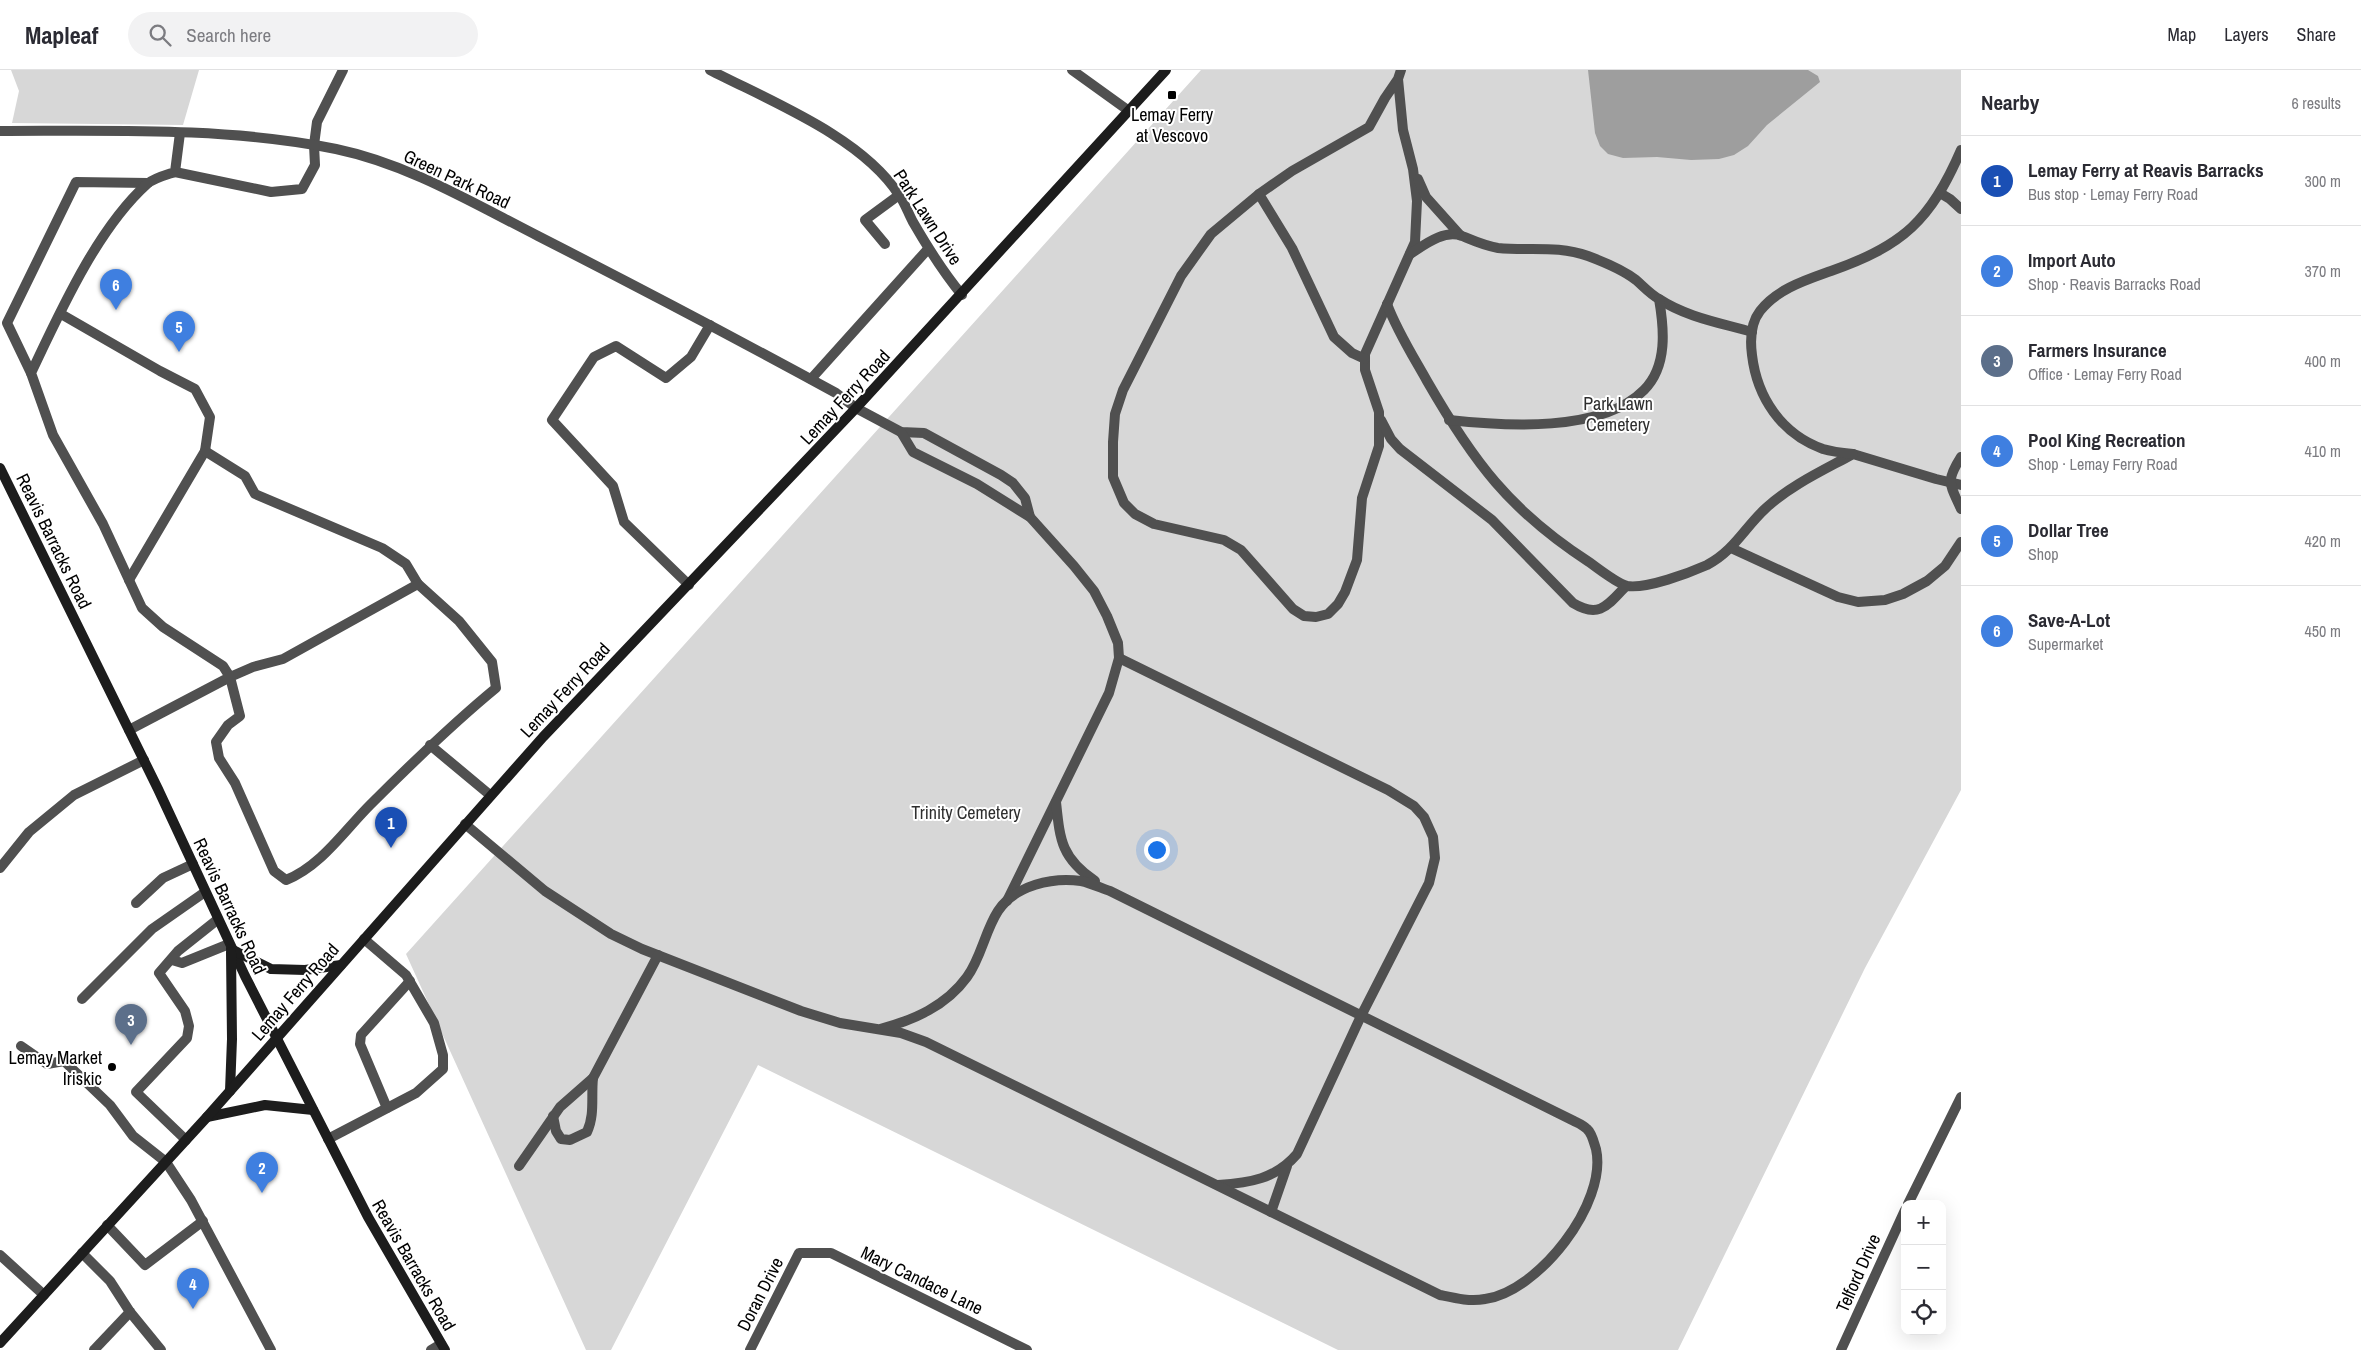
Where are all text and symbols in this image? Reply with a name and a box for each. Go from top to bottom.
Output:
search box [128,12,478,57]
text: Mapleaf [25,19,98,51]
icon: search [146,21,174,49]
text: Search here [186,22,271,48]
text: Map [2168,22,2196,47]
text: Layers [2224,22,2269,47]
text: Share [2297,22,2336,47]
text: Nearby [1981,88,2039,117]
marker: Lemay Ferry at Vescovo [1166,89,1178,101]
text: 6 results [2291,92,2341,114]
place label: Lemay Ferry at Vescovo [1131,102,1214,148]
street label: Green Park Road [400,143,514,215]
text: Lemay Ferry at Reavis Barracks [2028,157,2264,183]
street label: Park Lawn Drive [888,164,968,270]
text: 1 [1993,170,2001,192]
text: 300 m [2305,170,2341,192]
text: Bus stop · Lemay Ferry Road [2028,183,2198,205]
text: Import Auto [2028,247,2116,273]
text: 2 [1993,260,2001,282]
text: 370 m [2305,260,2341,282]
pin: 6 [100,269,132,310]
text: Shop · Reavis Barracks Road [2028,273,2201,295]
pin: 5 [163,311,195,352]
text: Farmers Insurance [2028,337,2167,363]
street label: Lemay Ferry Road [794,344,896,450]
text: 3 [1993,350,2001,372]
text: 400 m [2305,350,2341,372]
text: Office · Lemay Ferry Road [2028,363,2182,385]
park label: Park Lawn Cemetery [1583,391,1653,437]
text: Pool King Recreation [2028,427,2186,453]
text: 4 [1993,440,2001,462]
text: 410 m [2305,440,2341,462]
text: Shop · Lemay Ferry Road [2028,453,2178,475]
street label: Reavis Barracks Road [10,469,98,613]
text: Dollar Tree [2028,517,2109,543]
text: 5 [1993,530,2001,552]
text: 420 m [2305,530,2341,552]
text: Shop [2028,543,2059,565]
text: Save-A-Lot [2028,607,2110,633]
text: 6 [1993,620,2001,642]
text: 450 m [2305,620,2341,642]
text: Supermarket [2028,633,2103,655]
street label: Lemay Ferry Road [514,637,616,743]
park label: Trinity Cemetery [911,800,1021,825]
pin: 1 [375,807,407,848]
street label: Reavis Barracks Road [187,834,273,978]
your location [1144,837,1170,863]
street label: Lemay Ferry Road [246,938,344,1046]
pin: 3 [115,1004,147,1045]
place label: Lemay Market Iriskic [8,1045,102,1091]
marker: Lemay Market Iriskic [106,1061,118,1073]
pin: 2 [246,1152,278,1193]
street label: Reavis Barracks Road [366,1195,462,1335]
map controls [1901,1200,1946,1335]
button: + [1901,1200,1946,1245]
street label: Telford Drive [1830,1230,1886,1316]
street label: Mary Candace Lane [857,1240,987,1320]
button: − [1901,1245,1946,1290]
street label: Doran Drive [731,1253,789,1335]
pin: 4 [177,1268,209,1309]
button: locate [1901,1290,1946,1335]

